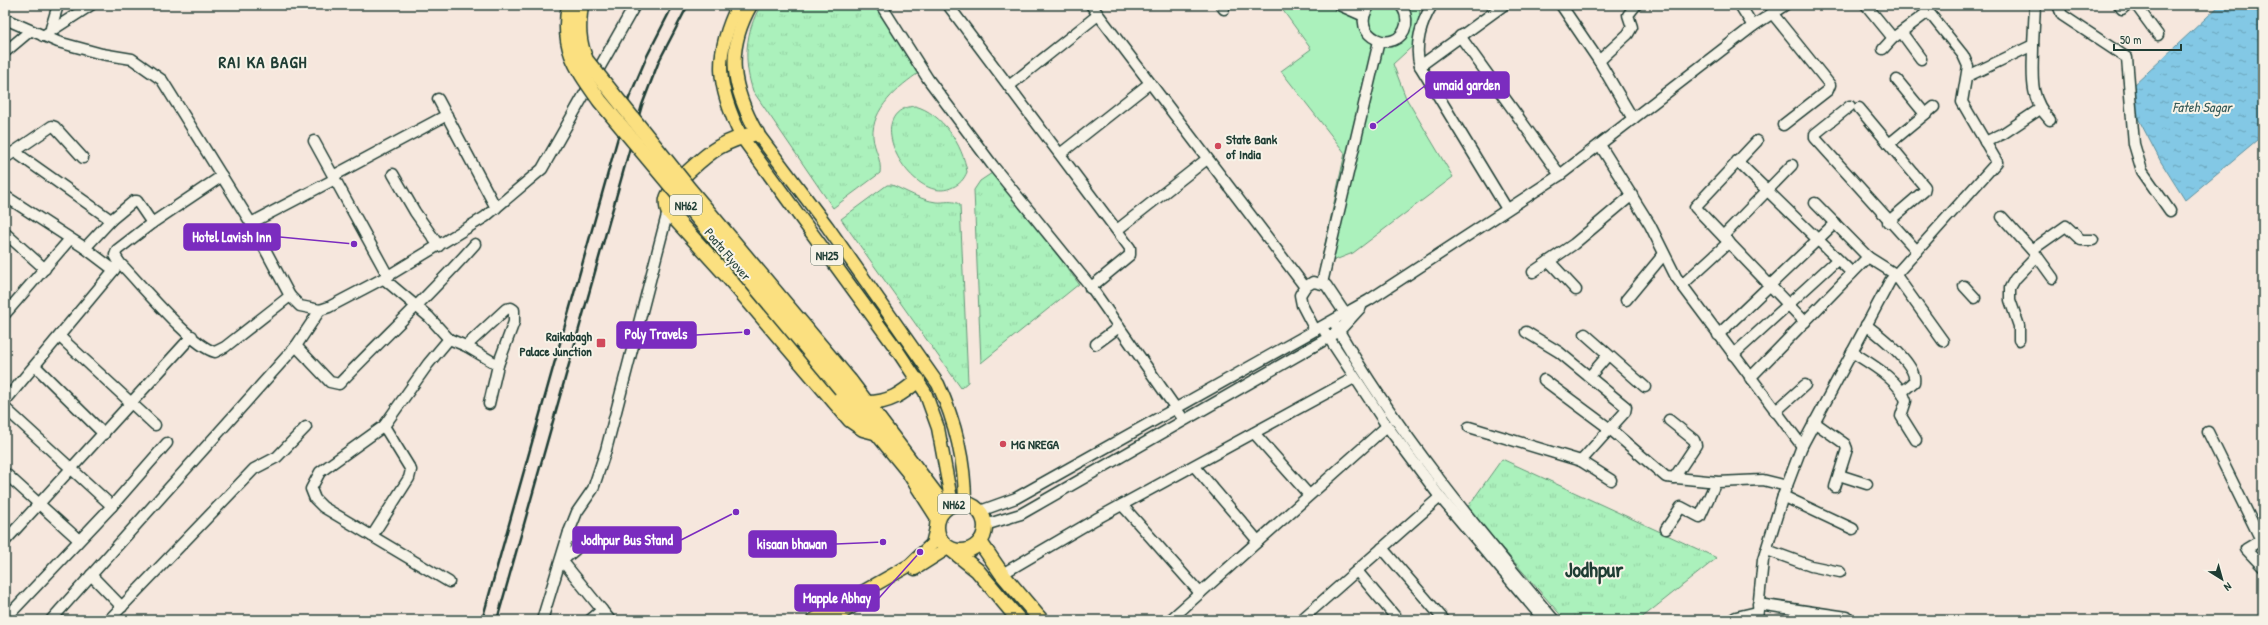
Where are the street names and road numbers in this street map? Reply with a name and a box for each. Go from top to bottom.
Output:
road number: NH62 [670,195,702,215]
street label: Poata Flyover [701,224,755,284]
road number: NH25 [811,245,843,265]
road number: NH62 [938,494,970,514]

